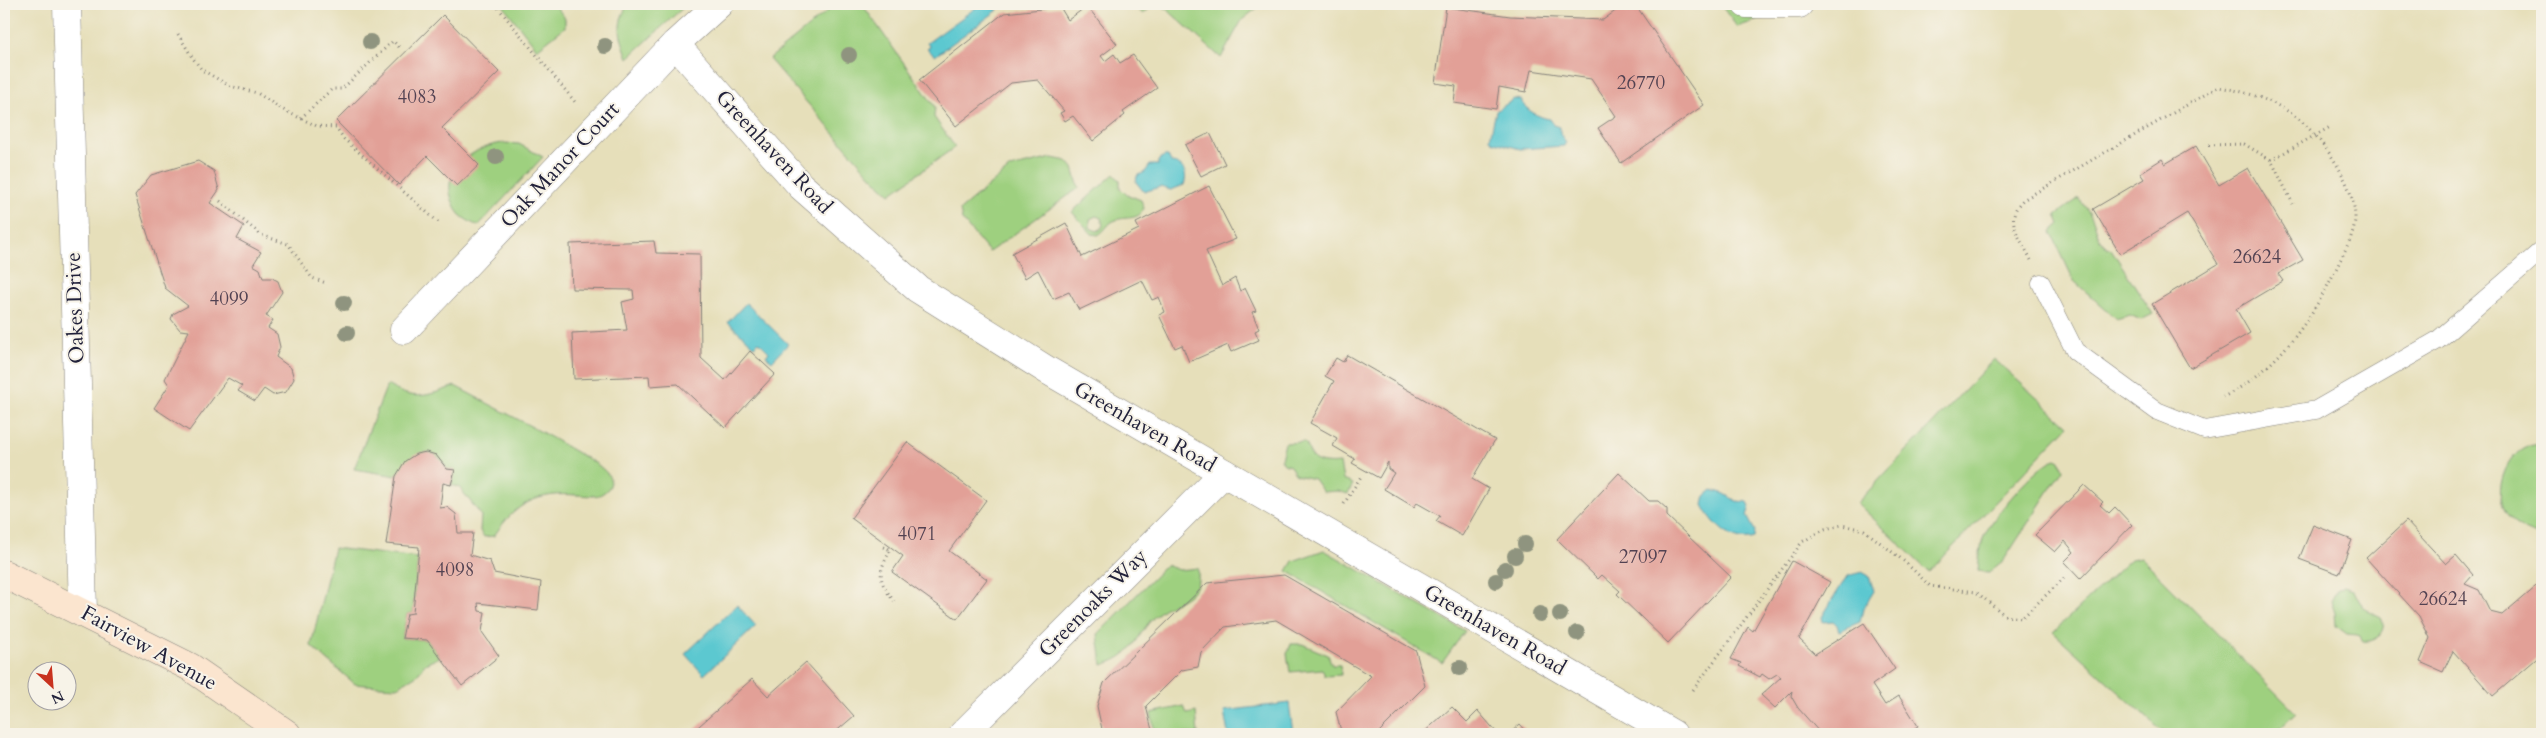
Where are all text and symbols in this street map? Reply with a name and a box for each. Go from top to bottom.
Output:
house number: 26770 [1617,70,1666,96]
house number: 4083 [398,84,436,110]
street label: Greenhaven Road [709,84,839,220]
street label: Oak Manor Court [494,95,626,234]
house number: 26624 [2233,244,2282,270]
street label: Oakes Drive [59,252,91,364]
house number: 4099 [210,286,249,312]
street label: Greenhaven Road [1069,374,1221,480]
house number: 4071 [898,521,936,547]
street label: Greenoaks Way [1032,542,1154,664]
house number: 27097 [1619,544,1668,570]
house number: 4098 [436,557,474,583]
street label: Greenhaven Road [1419,577,1571,683]
house number: 26624 [2419,586,2468,612]
street label: Fairview Avenue [76,599,222,697]
north arrow [28,660,78,710]
text: N [48,686,67,708]

